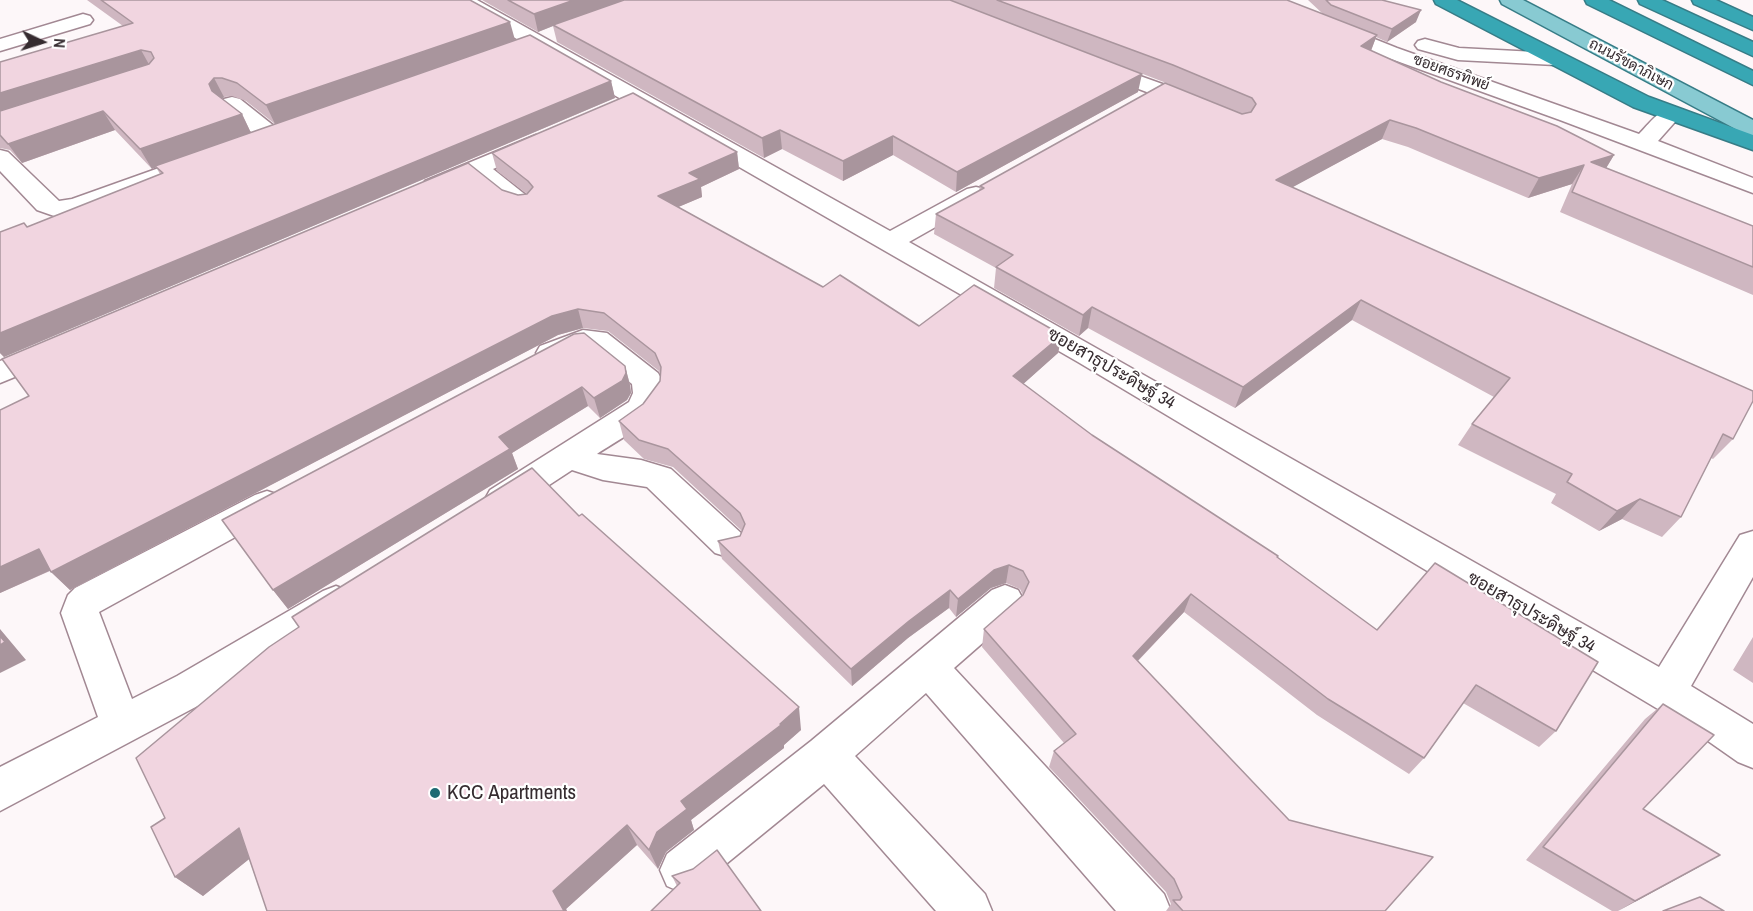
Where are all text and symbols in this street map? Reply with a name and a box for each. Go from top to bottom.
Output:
north arrow [12,12,72,72]
street label: ถนนรัชดาภิเษก [1586,35,1676,95]
text: N [49,38,71,49]
street label: ซอยศธรทิพย์ [1410,51,1492,95]
street label: ซอยสาธุประดิษฐ์ 34 [1043,324,1179,414]
street label: ซอยสาธุประดิษฐ์ 34 [1463,568,1599,658]
place label: KCC Apartments [447,780,576,806]
marker: KCC Apartments [428,786,442,800]

